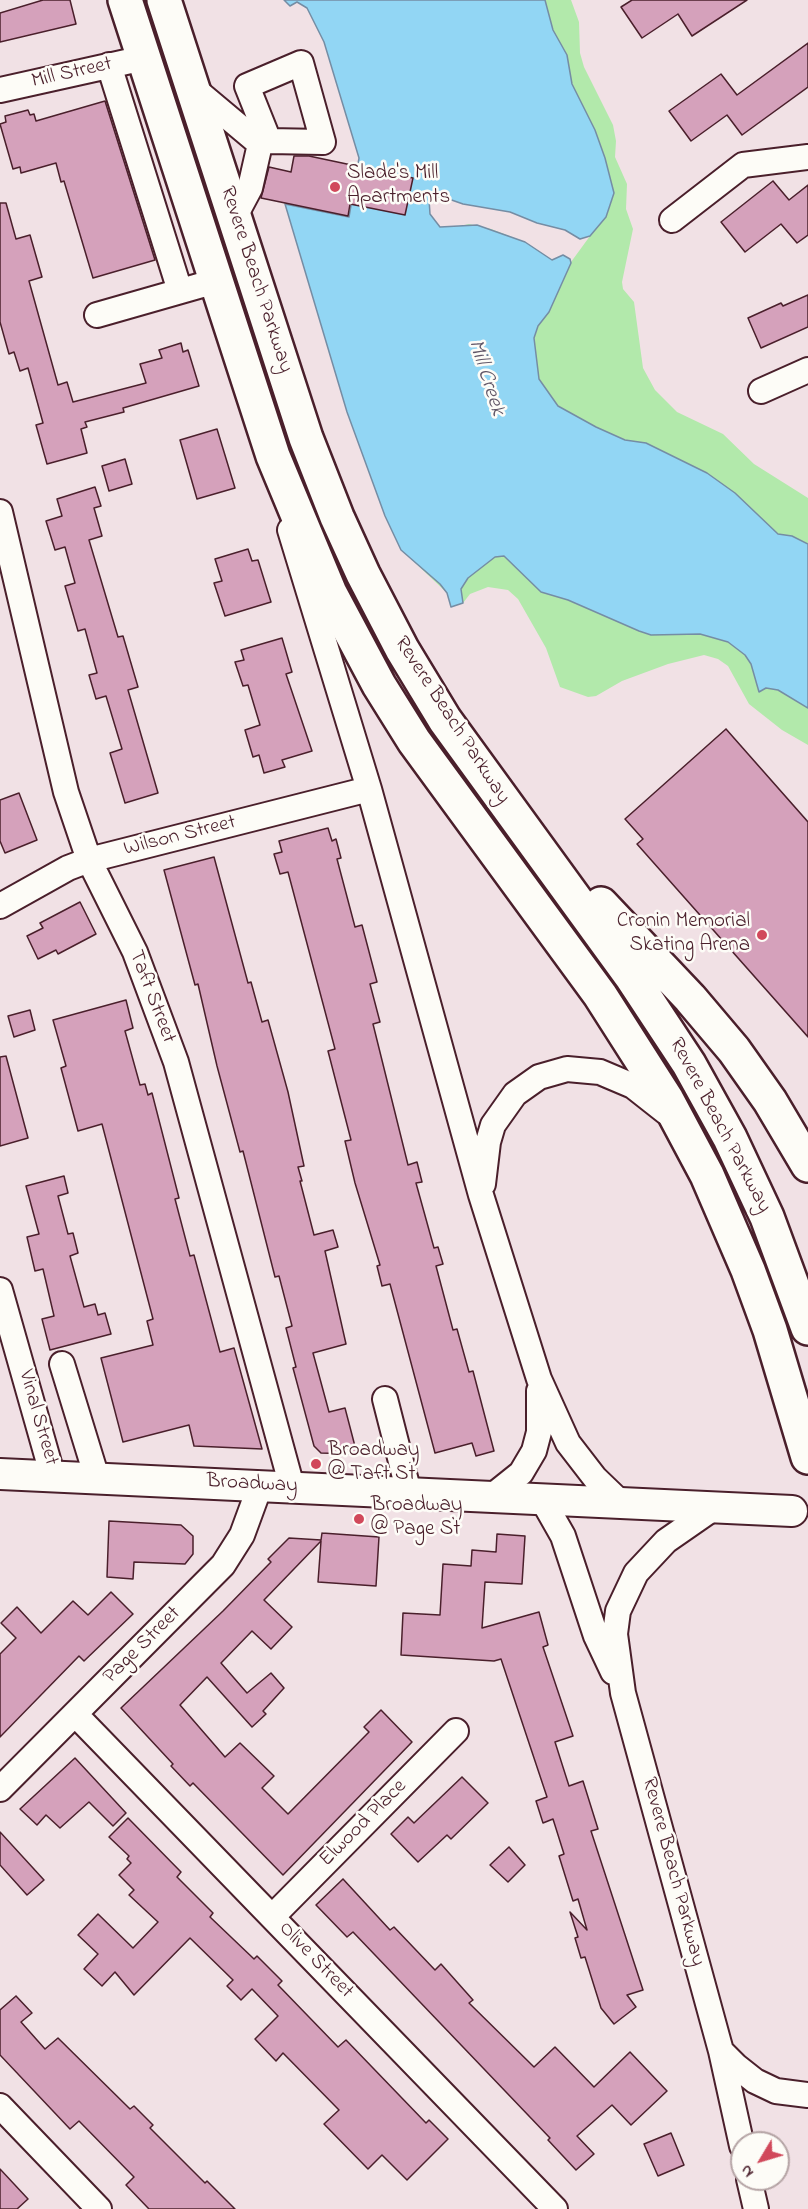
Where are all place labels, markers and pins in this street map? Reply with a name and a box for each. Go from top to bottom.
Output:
place label: Slade's Mill Apartments [347,162,450,212]
marker: Slade's Mill Apartments [328,180,342,194]
place label: Cronin Memorial Skating Arena [617,910,750,960]
marker: Cronin Memorial Skating Arena [755,928,769,942]
place label: Broadway @ Taft St [328,1439,419,1489]
marker: Broadway @ Taft St [309,1457,323,1471]
place label: Broadway @ Page St [371,1494,462,1544]
marker: Broadway @ Page St [352,1512,366,1526]

